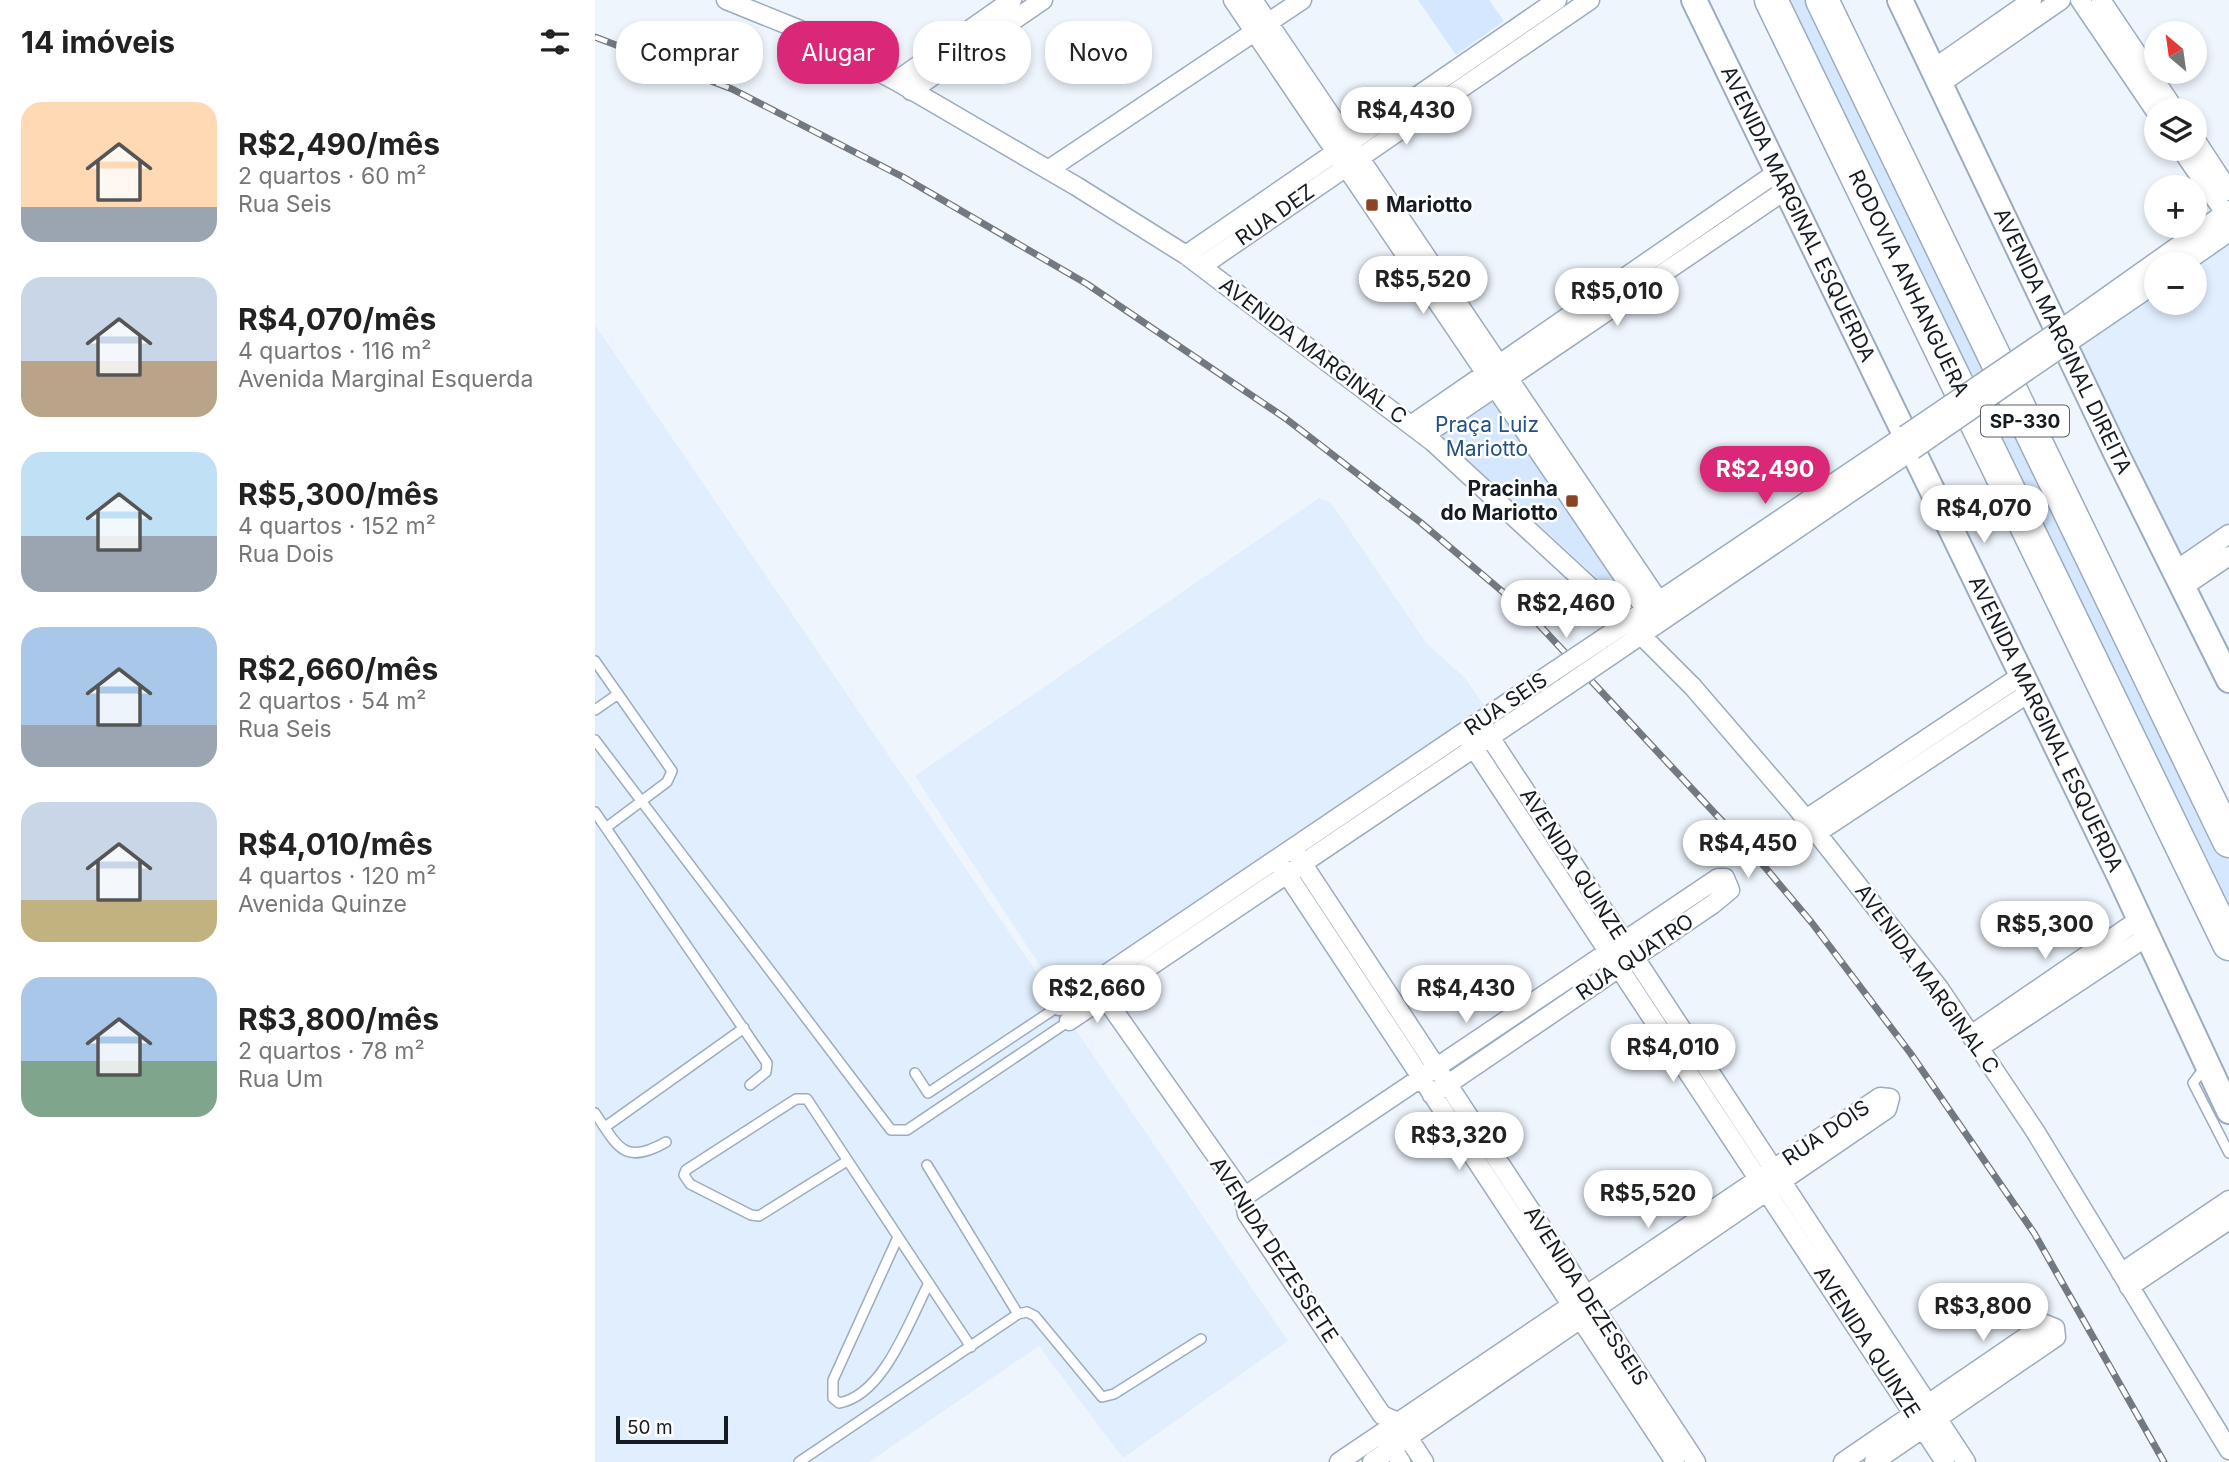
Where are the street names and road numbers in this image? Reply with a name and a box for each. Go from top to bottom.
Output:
street label: AVENIDA MARGINAL ESQUERDA [1716,62,1881,366]
street label: RODOVIA ANHANGUERA [1843,166,1975,401]
street label: RUA DEZ [1231,179,1319,251]
street label: AVENIDA MARGINAL DIREITA [1989,204,2137,478]
street label: AVENIDA MARGINAL C [1215,272,1412,429]
road number: SP-330 [1981,406,2069,436]
street label: AVENIDA MARGINAL ESQUERDA [1964,572,2129,876]
street label: RUA SEIS [1460,667,1552,740]
street label: AVENIDA QUINZE [1515,783,1632,944]
street label: AVENIDA MARGINAL C [1850,879,2005,1078]
street label: RUA QUATRO [1571,908,1698,1005]
street label: RUA DOIS [1778,1094,1874,1171]
street label: AVENIDA DEZESSETE [1205,1152,1344,1347]
street label: AVENIDA DEZESSEIS [1519,1201,1654,1390]
street label: AVENIDA QUINZE [1809,1261,1926,1422]

